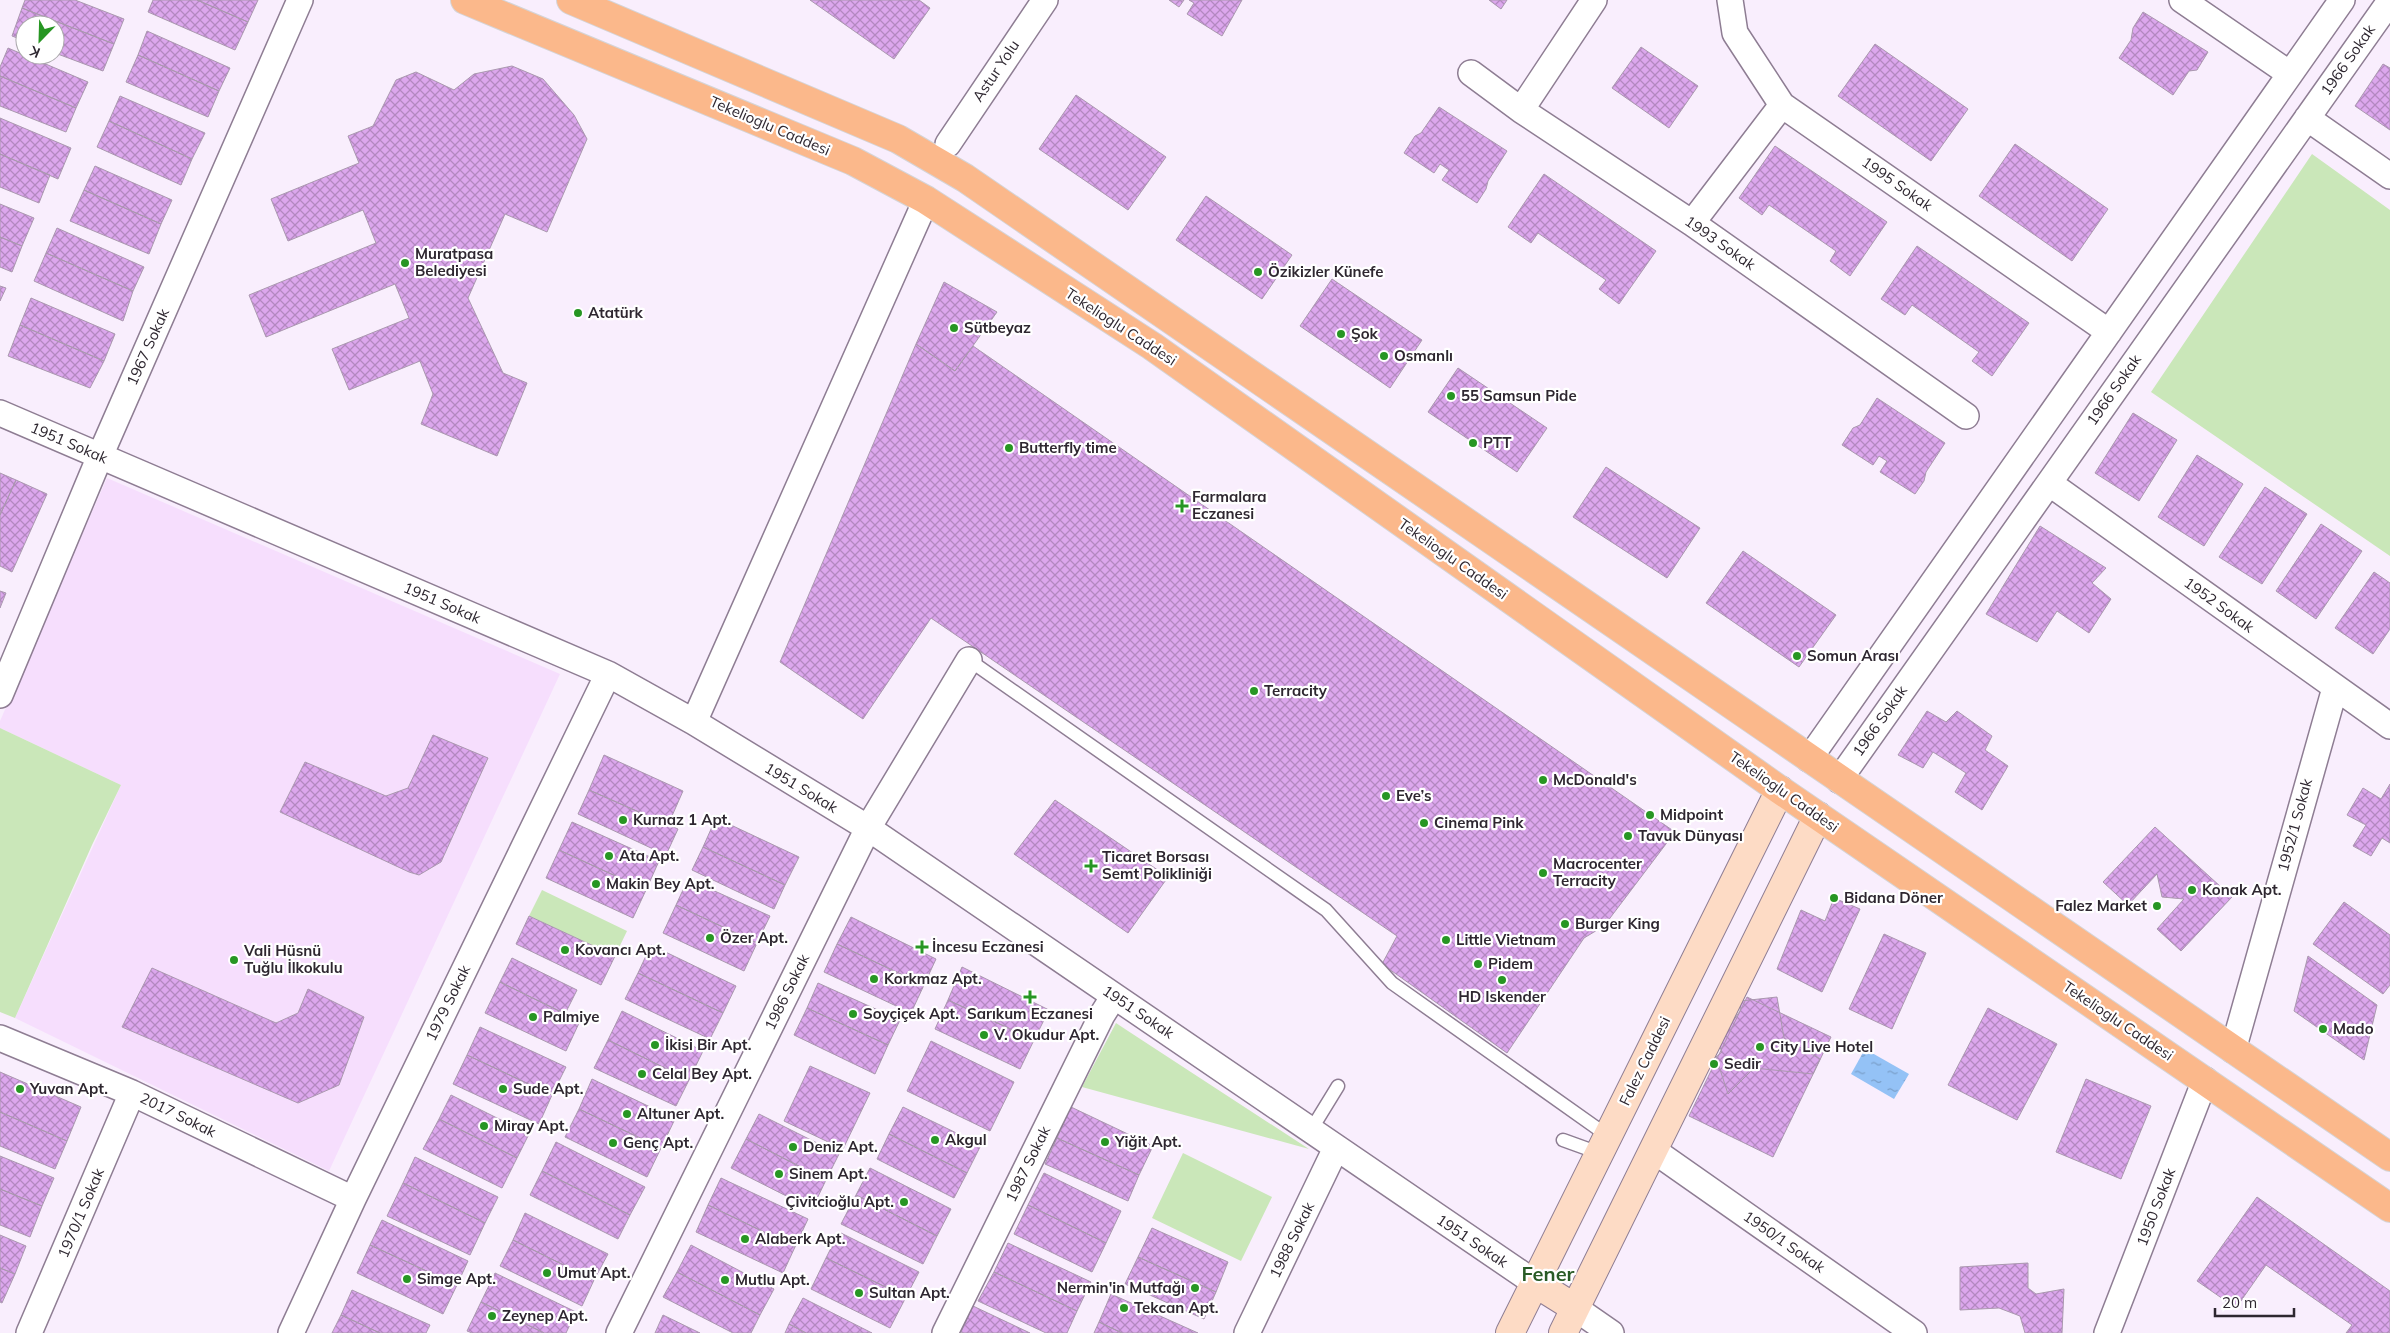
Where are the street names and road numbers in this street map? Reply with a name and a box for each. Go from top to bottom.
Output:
street label: 1966 Sokak [2316,20,2379,99]
street label: Astur Yolu [968,36,1023,105]
street label: Tekelioglu Caddesi [707,92,833,159]
street label: 1995 Sokak [1858,152,1937,215]
street label: 1993 Sokak [1681,211,1760,274]
street label: Tekelioglu Caddesi [1062,284,1180,370]
street label: 1967 Sokak [122,305,173,388]
street label: 1966 Sokak [2082,350,2145,429]
street label: 1951 Sokak [28,418,111,467]
street label: Tekelioglu Caddesi [1395,514,1512,603]
street label: 1952 Sokak [2180,573,2258,637]
street label: 1951 Sokak [401,578,484,627]
street label: 1966 Sokak [1848,681,1911,760]
street label: Tekelioglu Caddesi [1726,747,1843,836]
street label: 1951 Sokak [761,758,842,817]
street label: 1952/1 Sokak [2273,776,2316,873]
street label: 1986 Sokak [760,950,813,1033]
street label: 1979 Sokak [421,961,474,1044]
street label: Tekelioglu Caddesi [2060,977,2177,1064]
street label: 1951 Sokak [1099,981,1178,1043]
street label: Falez Caddesi [1615,1013,1674,1108]
street label: 2017 Sokak [137,1088,220,1141]
street label: 1987 Sokak [1001,1122,1054,1205]
street label: 1970/1 Sokak [53,1165,108,1260]
street label: 1950 Sokak [2132,1165,2179,1249]
street label: 1988 Sokak [1265,1198,1318,1281]
street label: 1950/1 Sokak [1740,1206,1829,1277]
street label: 1951 Sokak [1433,1210,1512,1272]

